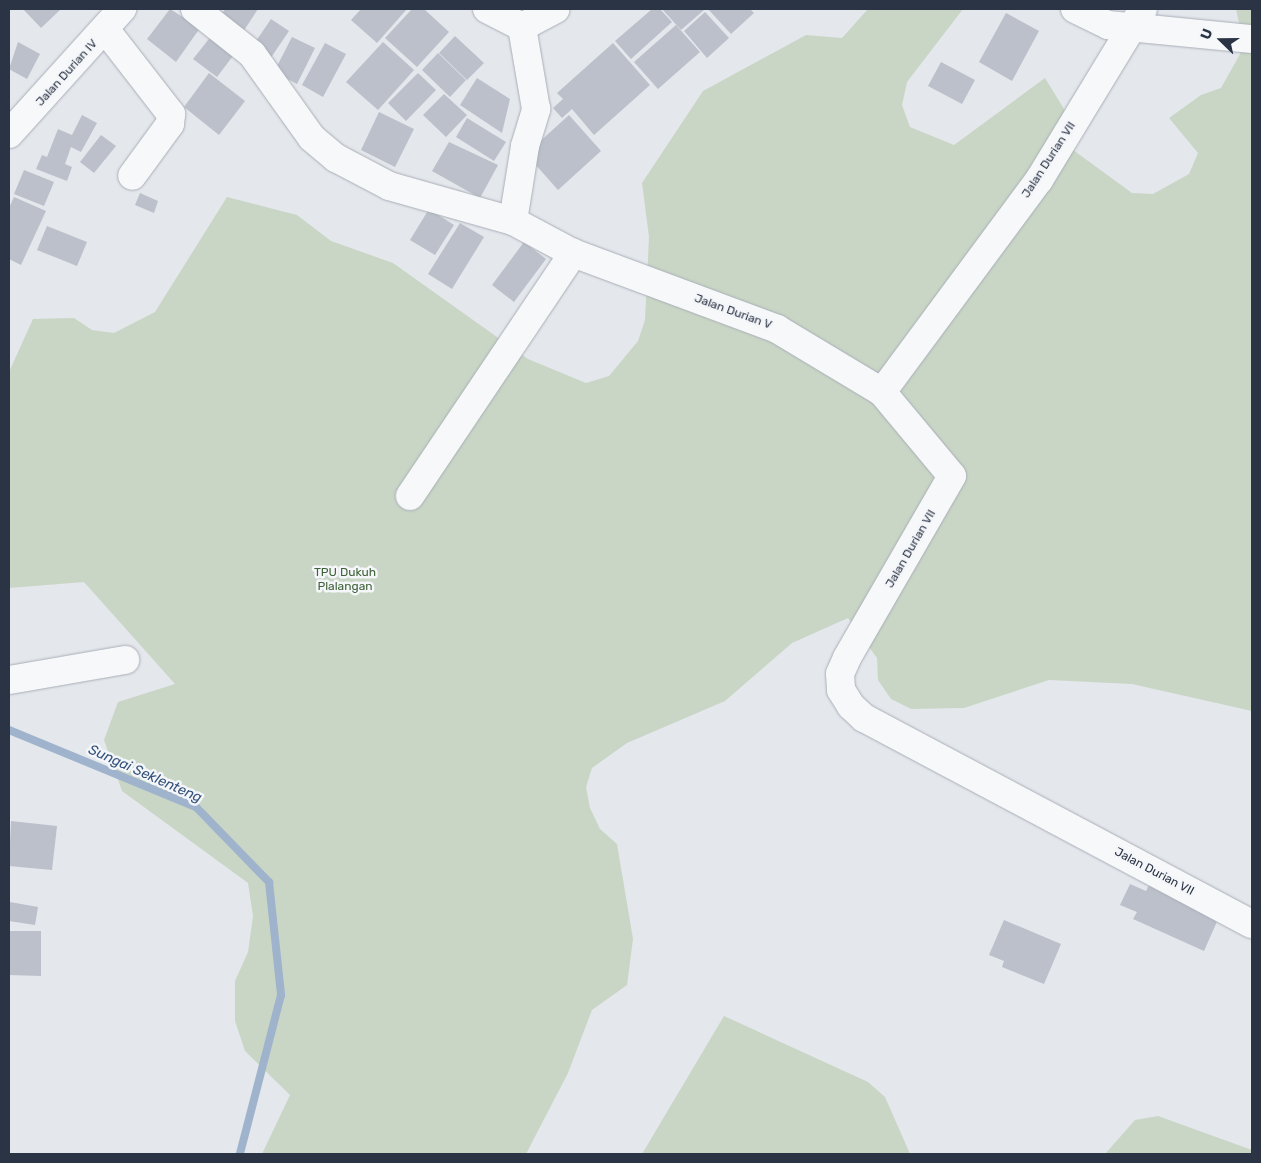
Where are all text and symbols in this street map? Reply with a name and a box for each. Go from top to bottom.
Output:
north arrow [1196,15,1246,65]
text: U [1197,26,1216,42]
street label: Jalan Durian IV [33,37,101,109]
street label: Jalan Durian VII [1019,119,1079,201]
street label: Jalan Durian V [692,291,774,333]
street label: Jalan Durian VII [883,507,939,591]
park label: TPU Dukuh Plalangan [314,566,376,594]
water label: Sungai Seklenteng [86,741,204,807]
street label: Jalan Durian VII [1112,845,1196,899]

